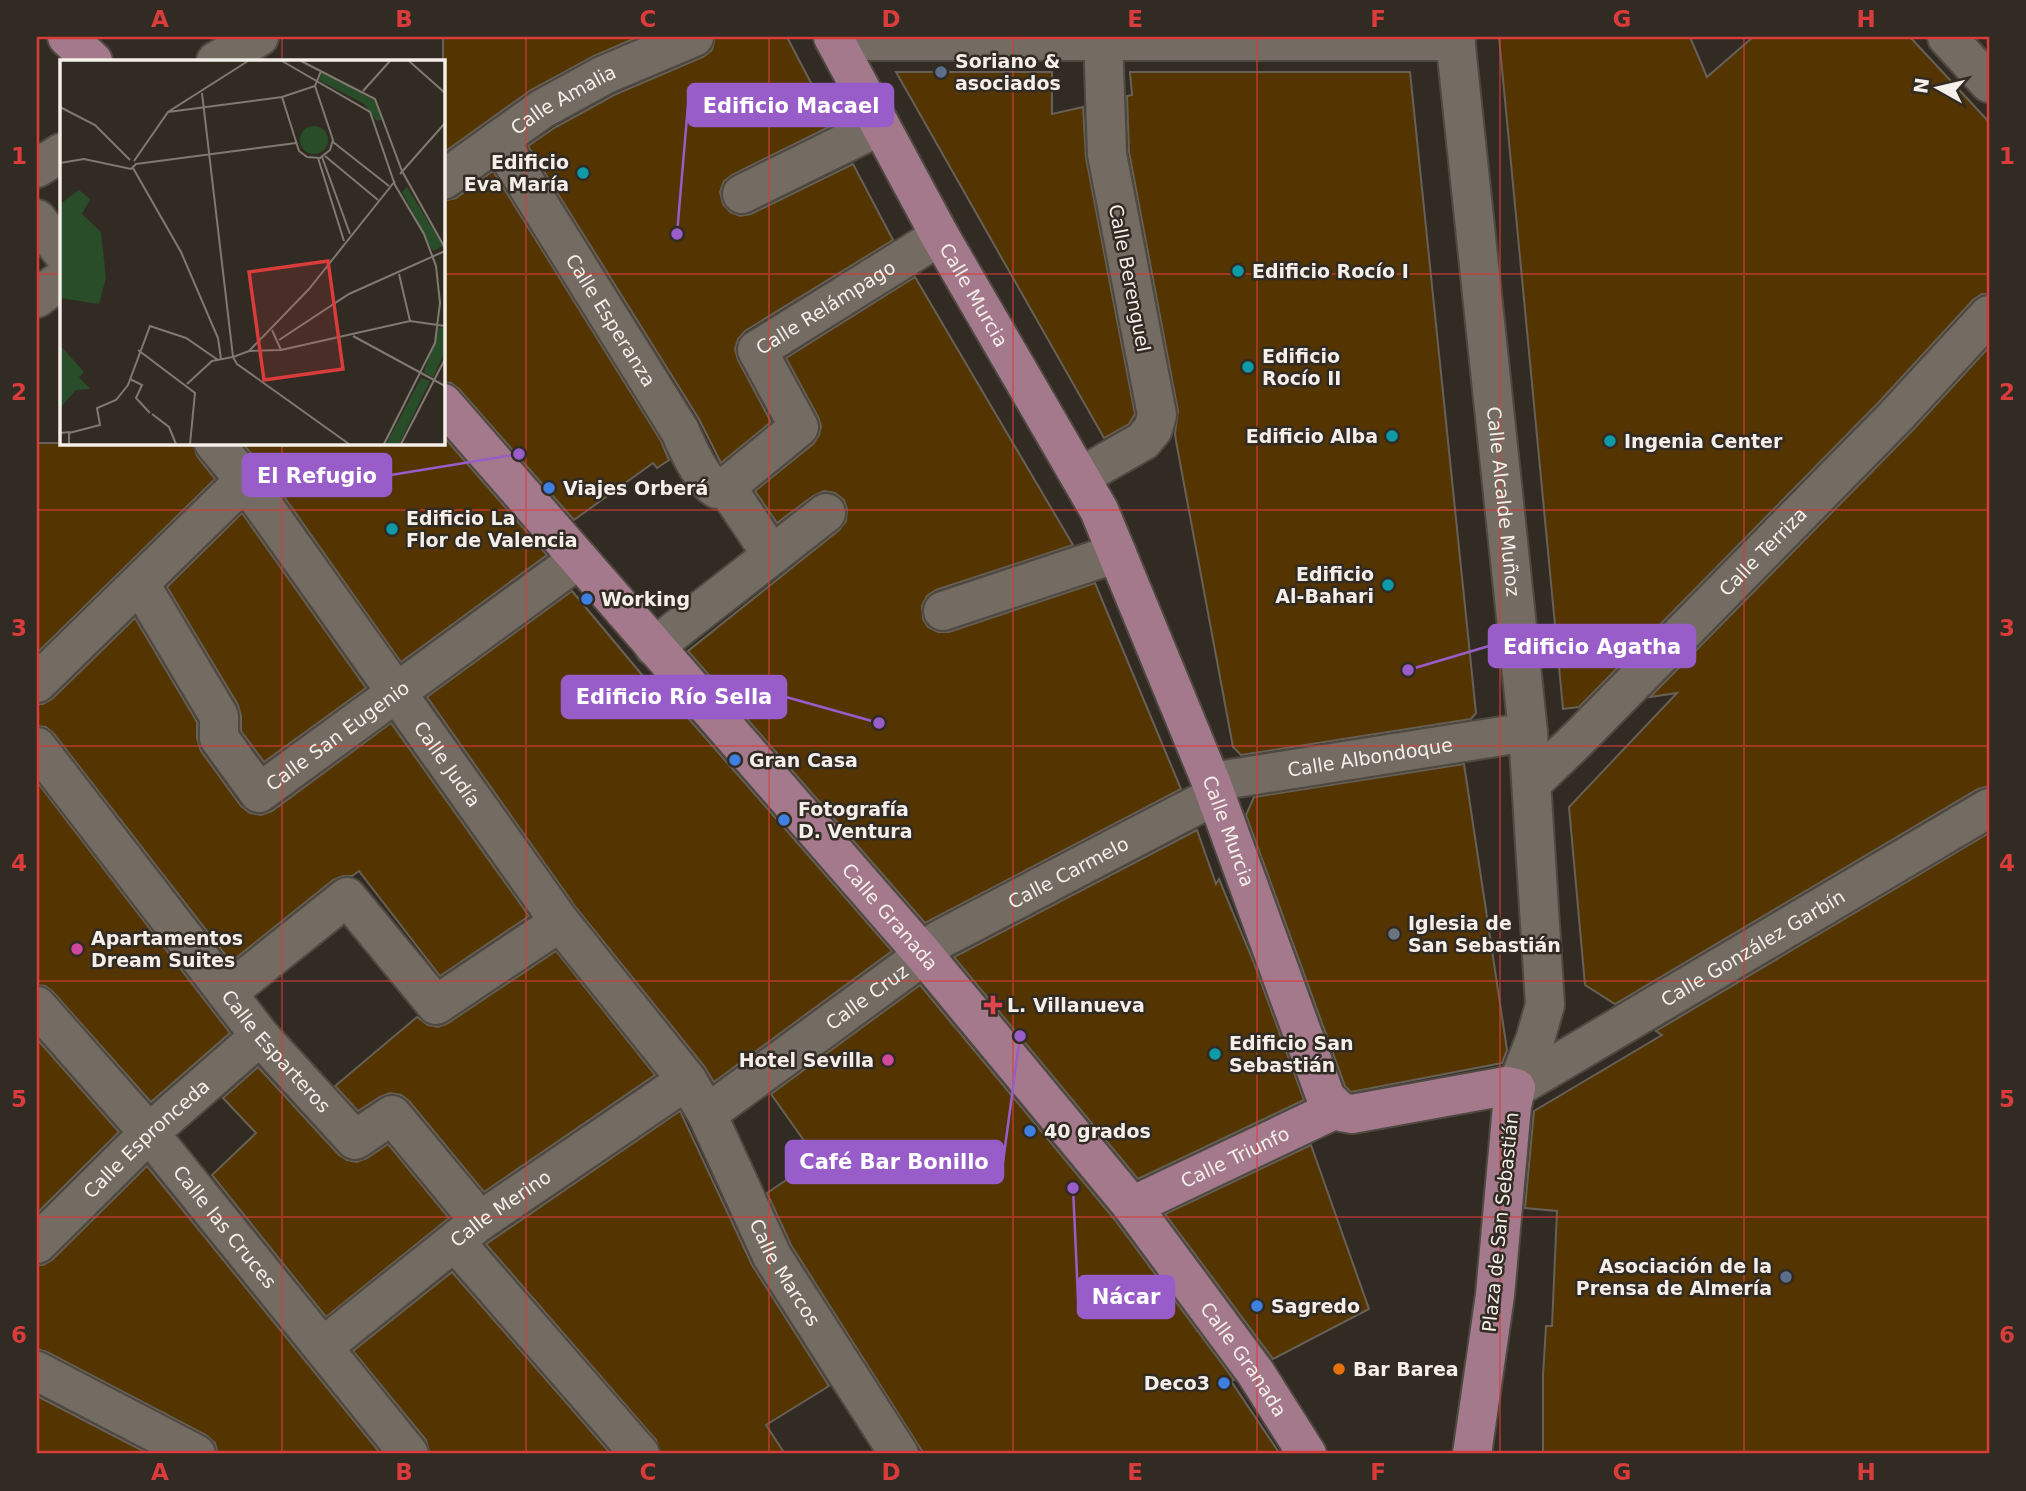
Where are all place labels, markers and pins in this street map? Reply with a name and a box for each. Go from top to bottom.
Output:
place label: Soriano & asociados [955,50,1061,94]
marker: Soriano & asociados [933,64,949,80]
callout: Edificio Macael [688,84,893,126]
place label: Edificio Eva María [464,151,569,195]
marker: Edificio Eva María [575,165,591,181]
place label: Edificio Rocío I [1252,260,1409,282]
marker: Edificio Rocío I [1230,263,1246,279]
place label: Edificio Rocío II [1262,345,1341,389]
marker: Edificio Rocío II [1240,359,1256,375]
place label: Edificio Alba [1246,425,1378,447]
marker: Edificio Alba [1384,428,1400,444]
place label: Ingenia Center [1624,430,1783,452]
marker: Ingenia Center [1602,433,1618,449]
callout: El Refugio [243,454,391,496]
place label: Viajes Orberá [563,477,708,499]
marker: Viajes Orberá [541,480,557,496]
place label: Edificio La Flor de Valencia [406,507,578,551]
marker: Edificio La Flor de Valencia [384,521,400,537]
place label: Edificio Al-Bahari [1275,563,1374,607]
marker: Edificio Al-Bahari [1380,577,1396,593]
place label: Working [601,588,690,610]
marker: Working [579,591,595,607]
callout: Edificio Agatha [1489,625,1695,667]
callout: Edificio Río Sella [562,676,786,718]
place label: Gran Casa [749,749,858,771]
marker: Gran Casa [727,752,743,768]
place label: Fotografía D. Ventura [798,798,912,842]
marker: Fotografía D. Ventura [776,812,792,828]
place label: Iglesia de San Sebastián [1408,912,1561,956]
marker: Iglesia de San Sebastián [1386,926,1402,942]
place label: Apartamentos Dream Suites [91,927,243,971]
marker: Apartamentos Dream Suites [69,941,85,957]
place label: L. Villanueva [1007,994,1145,1016]
marker: L. Villanueva [985,997,1001,1013]
place label: Edificio San Sebastián [1229,1032,1354,1076]
marker: Edificio San Sebastián [1207,1046,1223,1062]
place label: Hotel Sevilla [739,1049,874,1071]
marker: Hotel Sevilla [880,1052,896,1068]
place label: 40 grados [1044,1120,1151,1142]
marker: 40 grados [1022,1123,1038,1139]
callout: Café Bar Bonillo [786,1141,1003,1183]
place label: Asociación de la Prensa de Almería [1576,1255,1772,1299]
marker: Asociación de la Prensa de Almería [1778,1269,1794,1285]
callout: Nácar [1078,1276,1174,1318]
place label: Sagredo [1271,1295,1360,1317]
marker: Sagredo [1249,1298,1265,1314]
place label: Bar Barea [1353,1358,1459,1380]
marker: Bar Barea [1331,1361,1347,1377]
place label: Deco3 [1144,1372,1210,1394]
marker: Deco3 [1216,1375,1232,1391]

